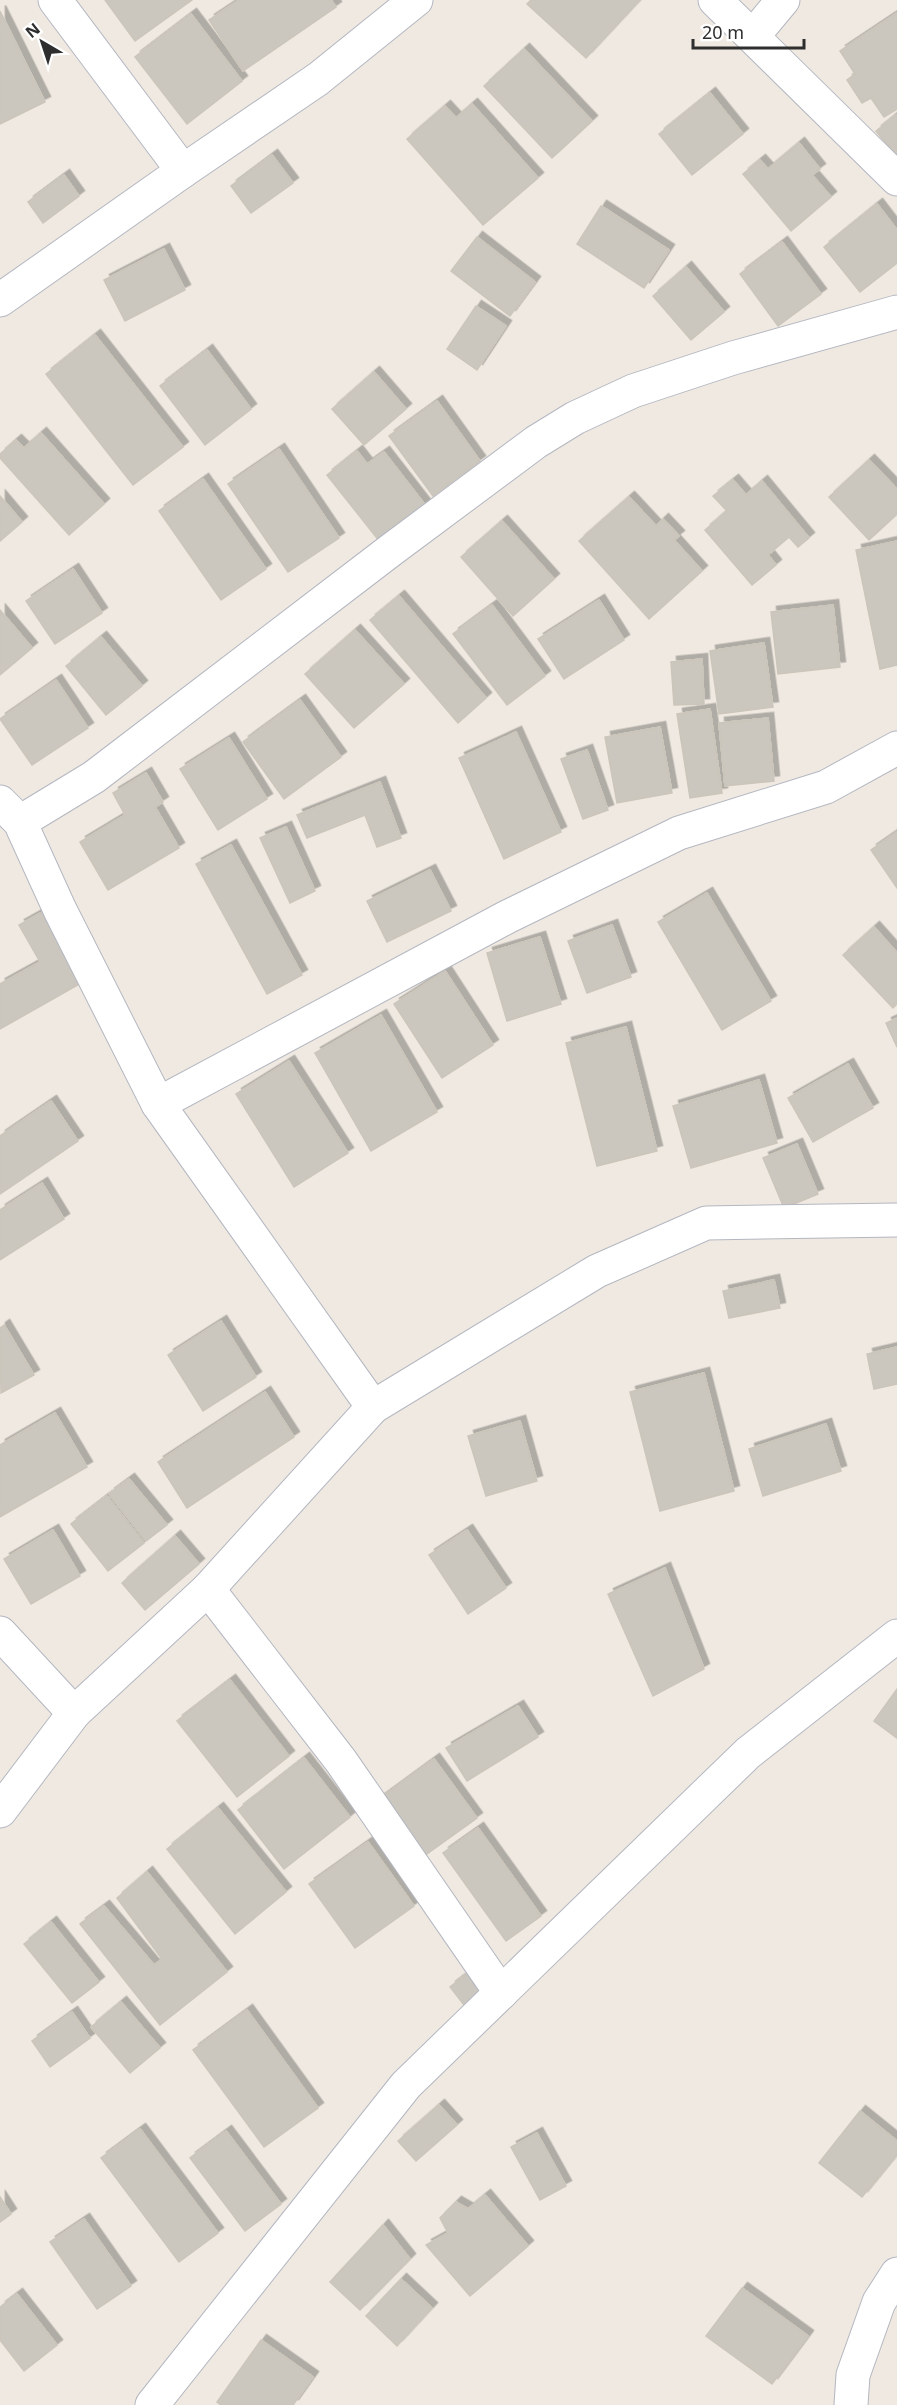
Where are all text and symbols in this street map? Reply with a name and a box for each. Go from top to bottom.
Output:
north arrow [12,12,72,72]
scale bar [693,12,804,50]
text: N [21,18,45,43]
text: 20 m [702,20,744,44]

